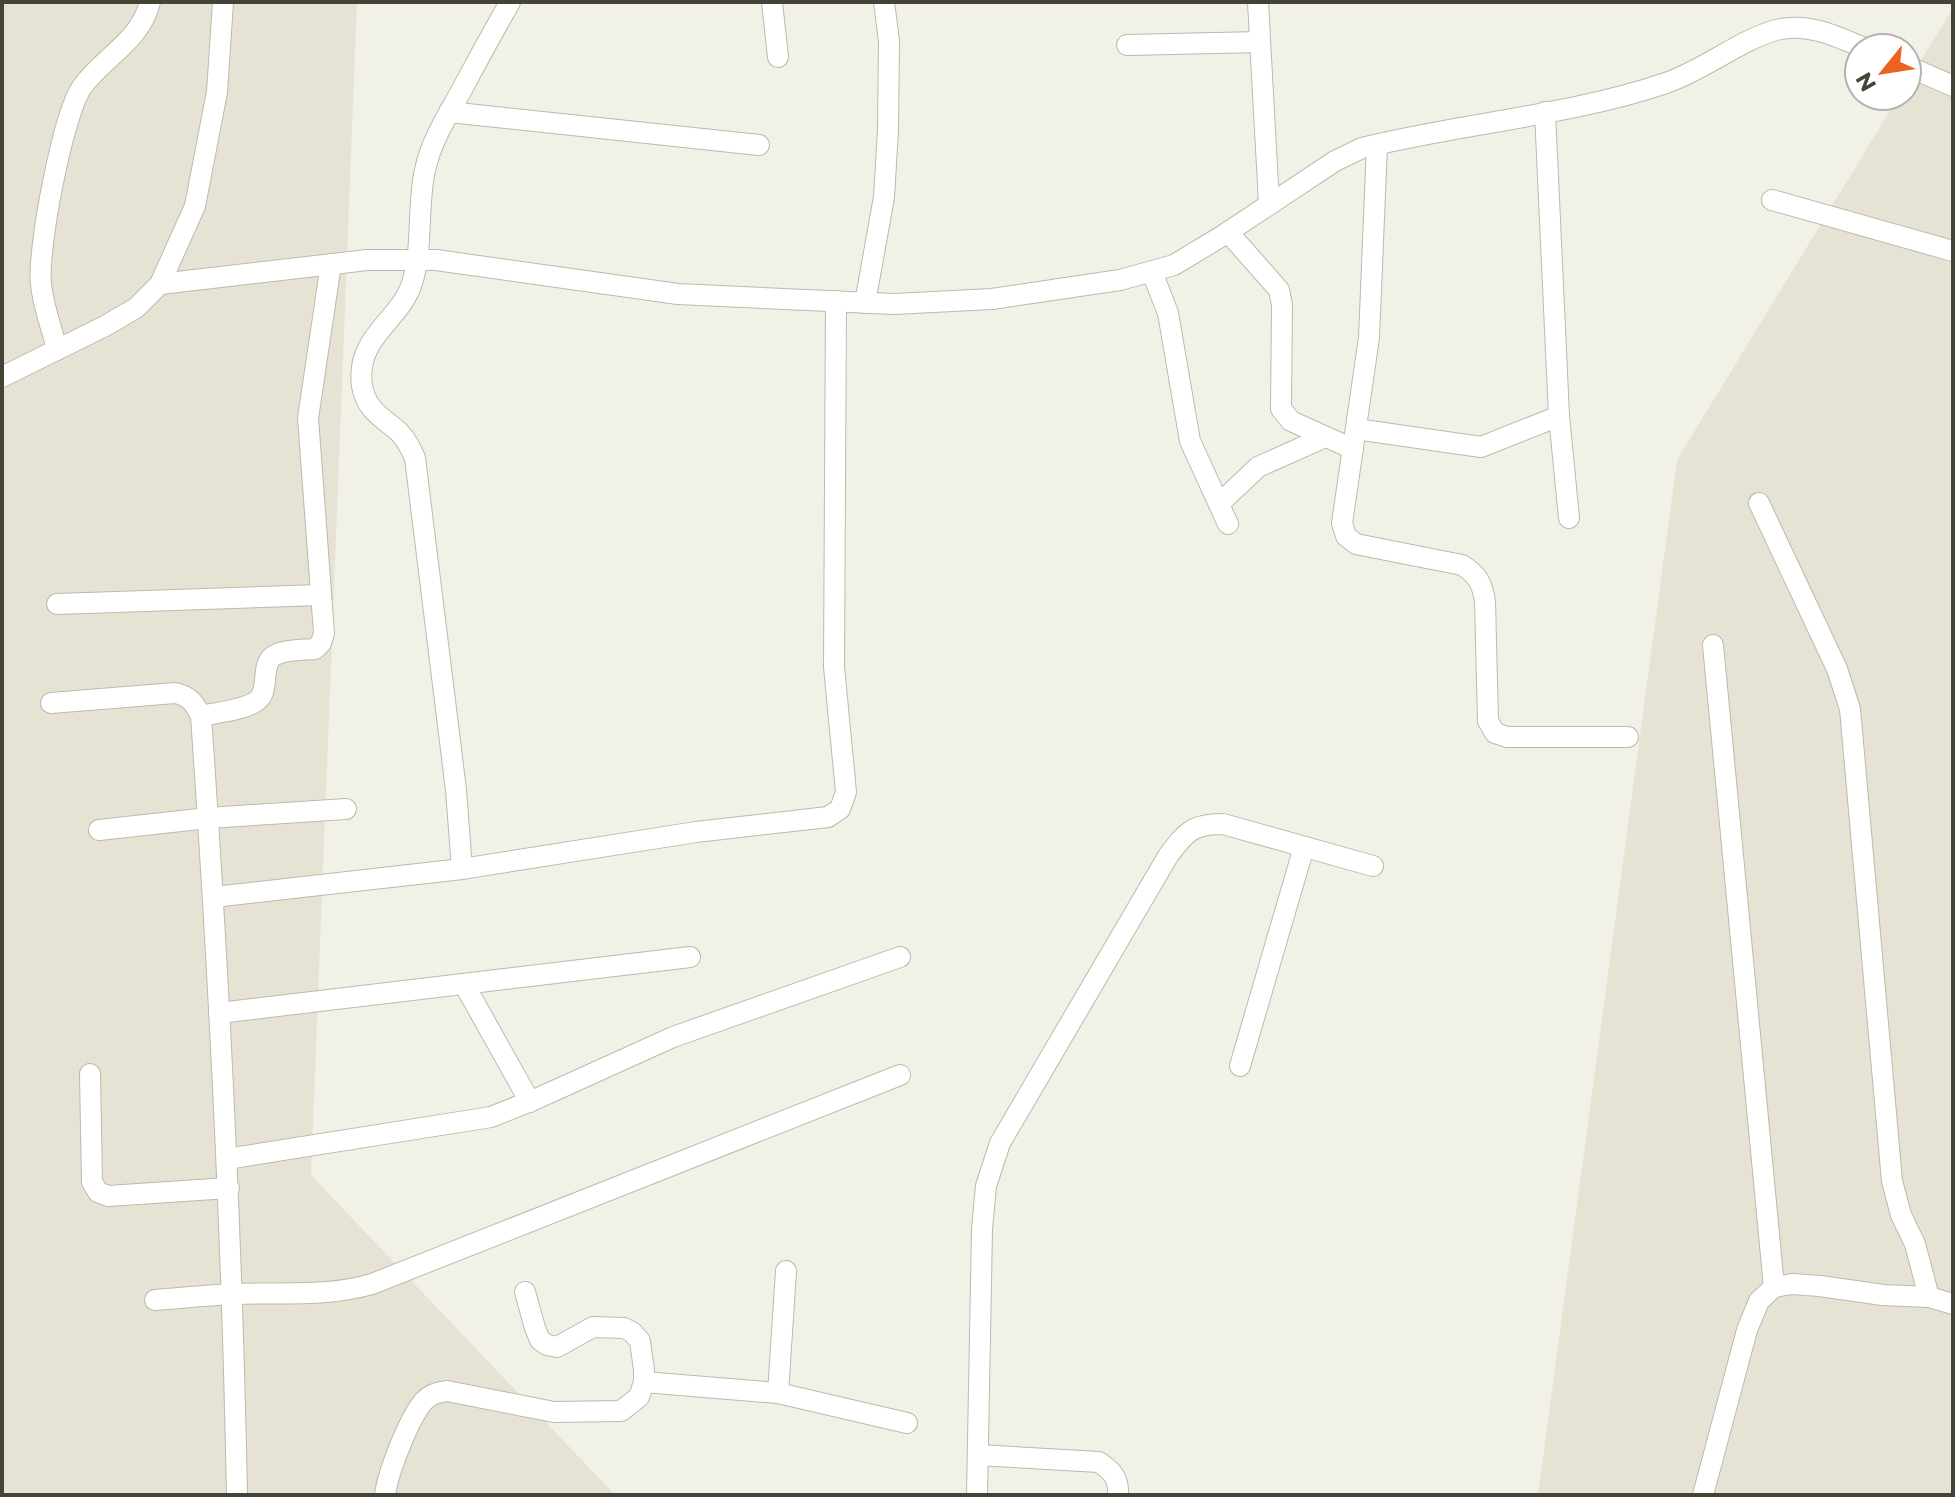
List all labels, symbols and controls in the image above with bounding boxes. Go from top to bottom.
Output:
north arrow [1843,32,1923,112]
text: N [1850,67,1882,96]

